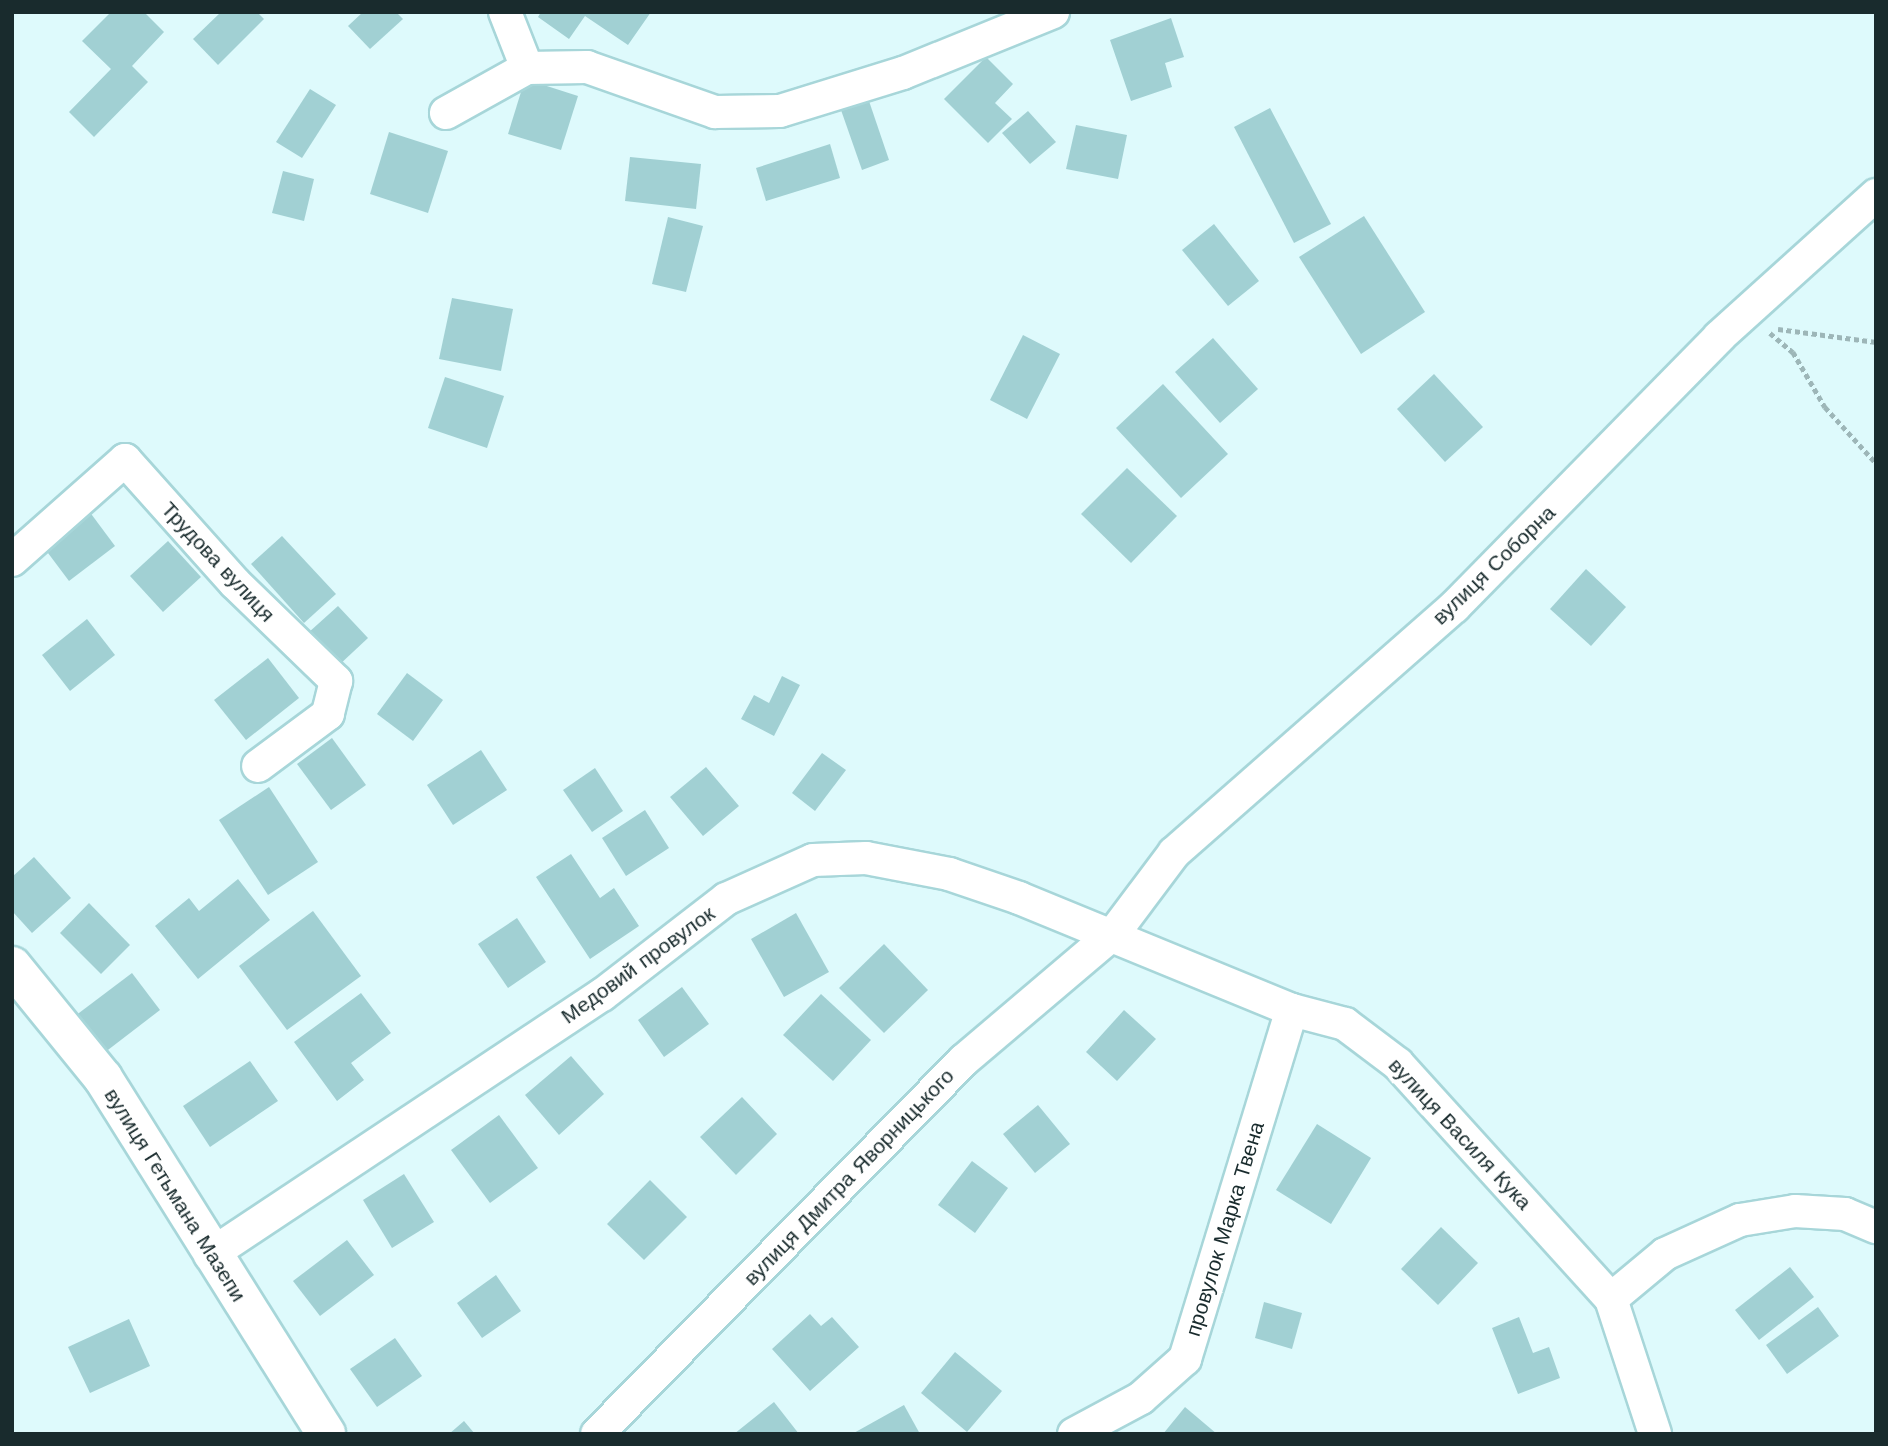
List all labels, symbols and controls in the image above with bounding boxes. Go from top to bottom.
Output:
street label: Трудова вулиця [156,497,280,627]
street label: вулиця Соборна [1427,500,1561,630]
street label: Медовий провулок [556,901,720,1029]
street label: вулиця Василя Кука [1383,1053,1537,1215]
street label: вулиця Дмитра Яворницького [739,1063,959,1291]
street label: вулиця Гетьмана Мазепи [99,1084,251,1306]
street label: провулок Марка Твена [1180,1119,1270,1339]

